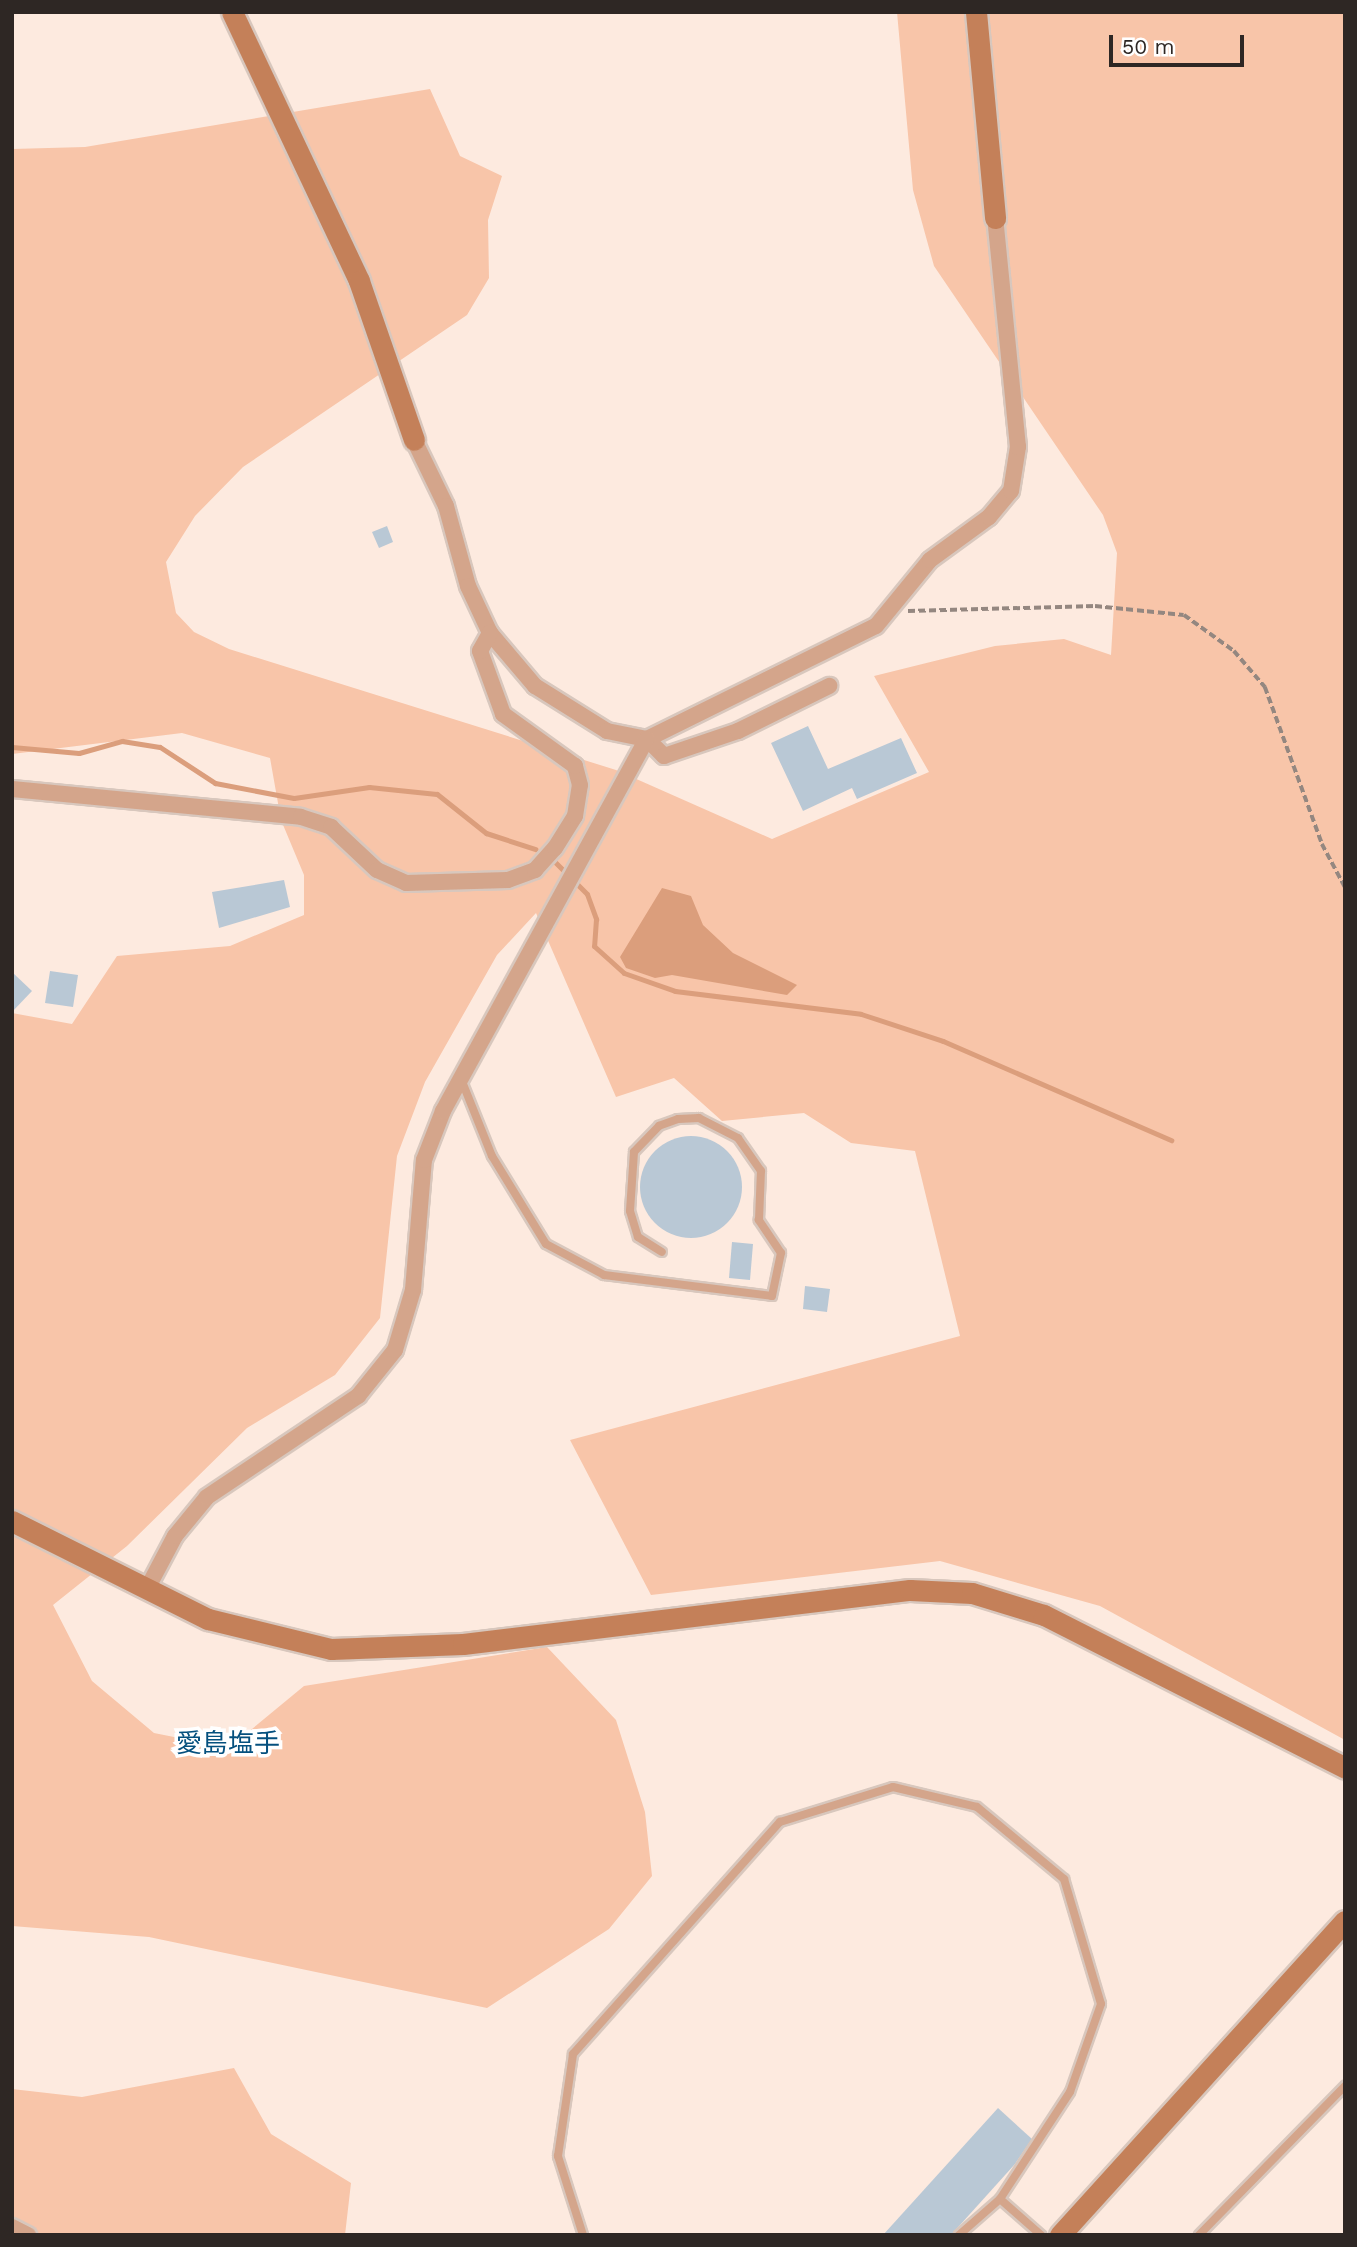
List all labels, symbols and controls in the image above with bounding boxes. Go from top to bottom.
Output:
scale bar [1112,21,1247,65]
text: 50 m [1122,34,1174,59]
district label: 愛島塩手 [176,1728,280,1760]

